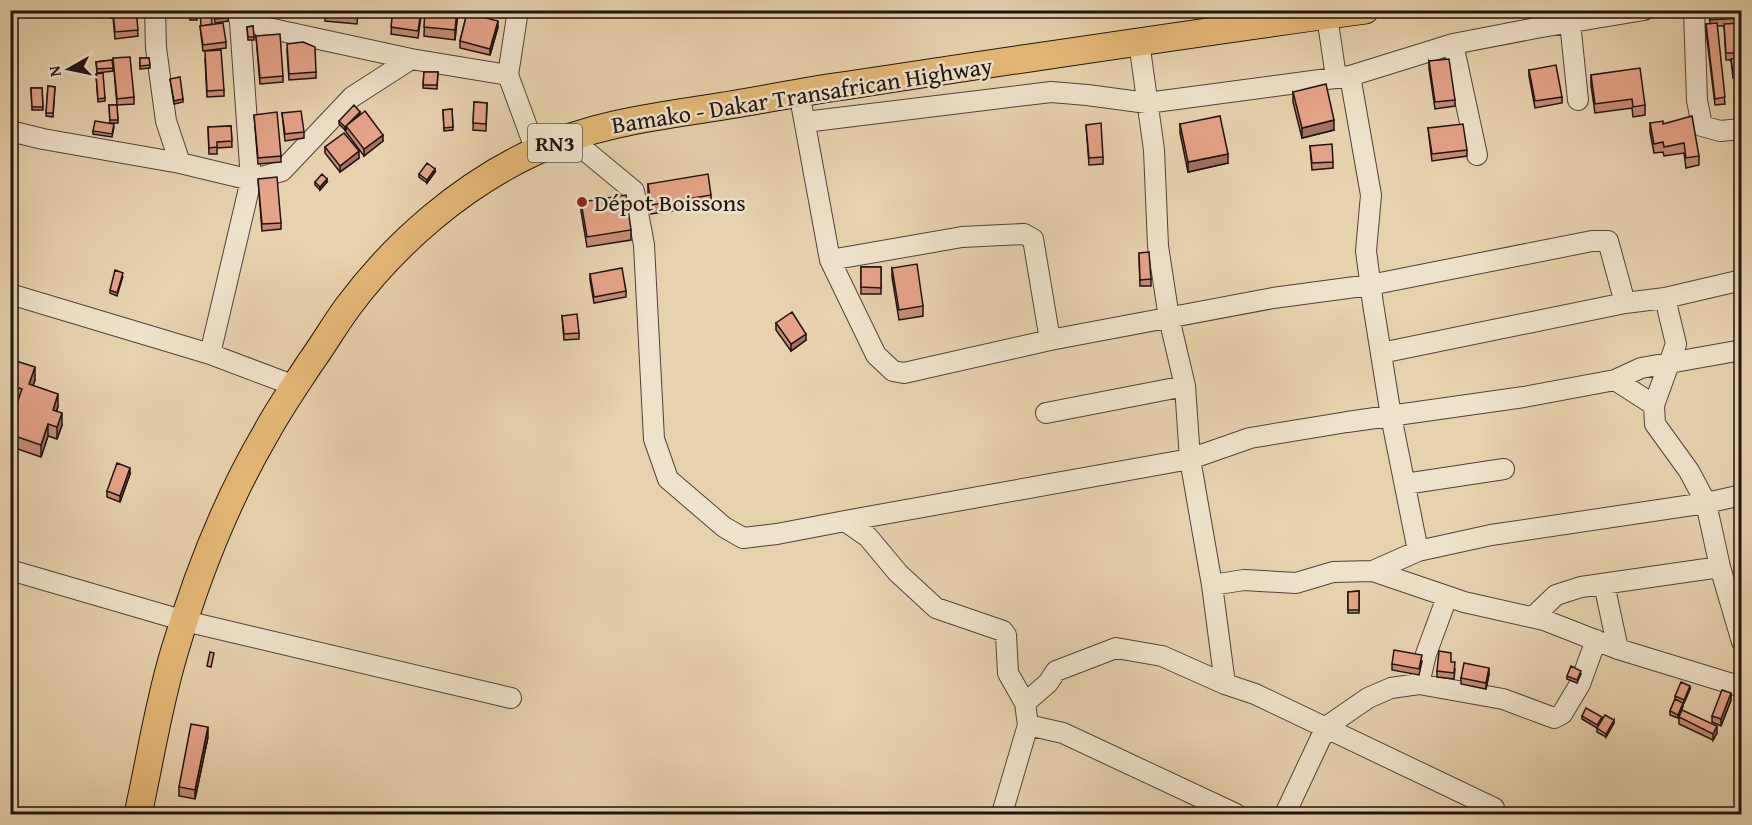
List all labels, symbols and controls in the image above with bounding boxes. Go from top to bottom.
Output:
north arrow [39,39,99,99]
street label: Bamako - Dakar Transafrican Highway [609,48,995,142]
text: N [41,64,67,79]
road number: RN3 [528,124,582,162]
place label: Dépot Boissons [594,185,746,220]
marker: Dépot Boissons [575,195,589,209]

